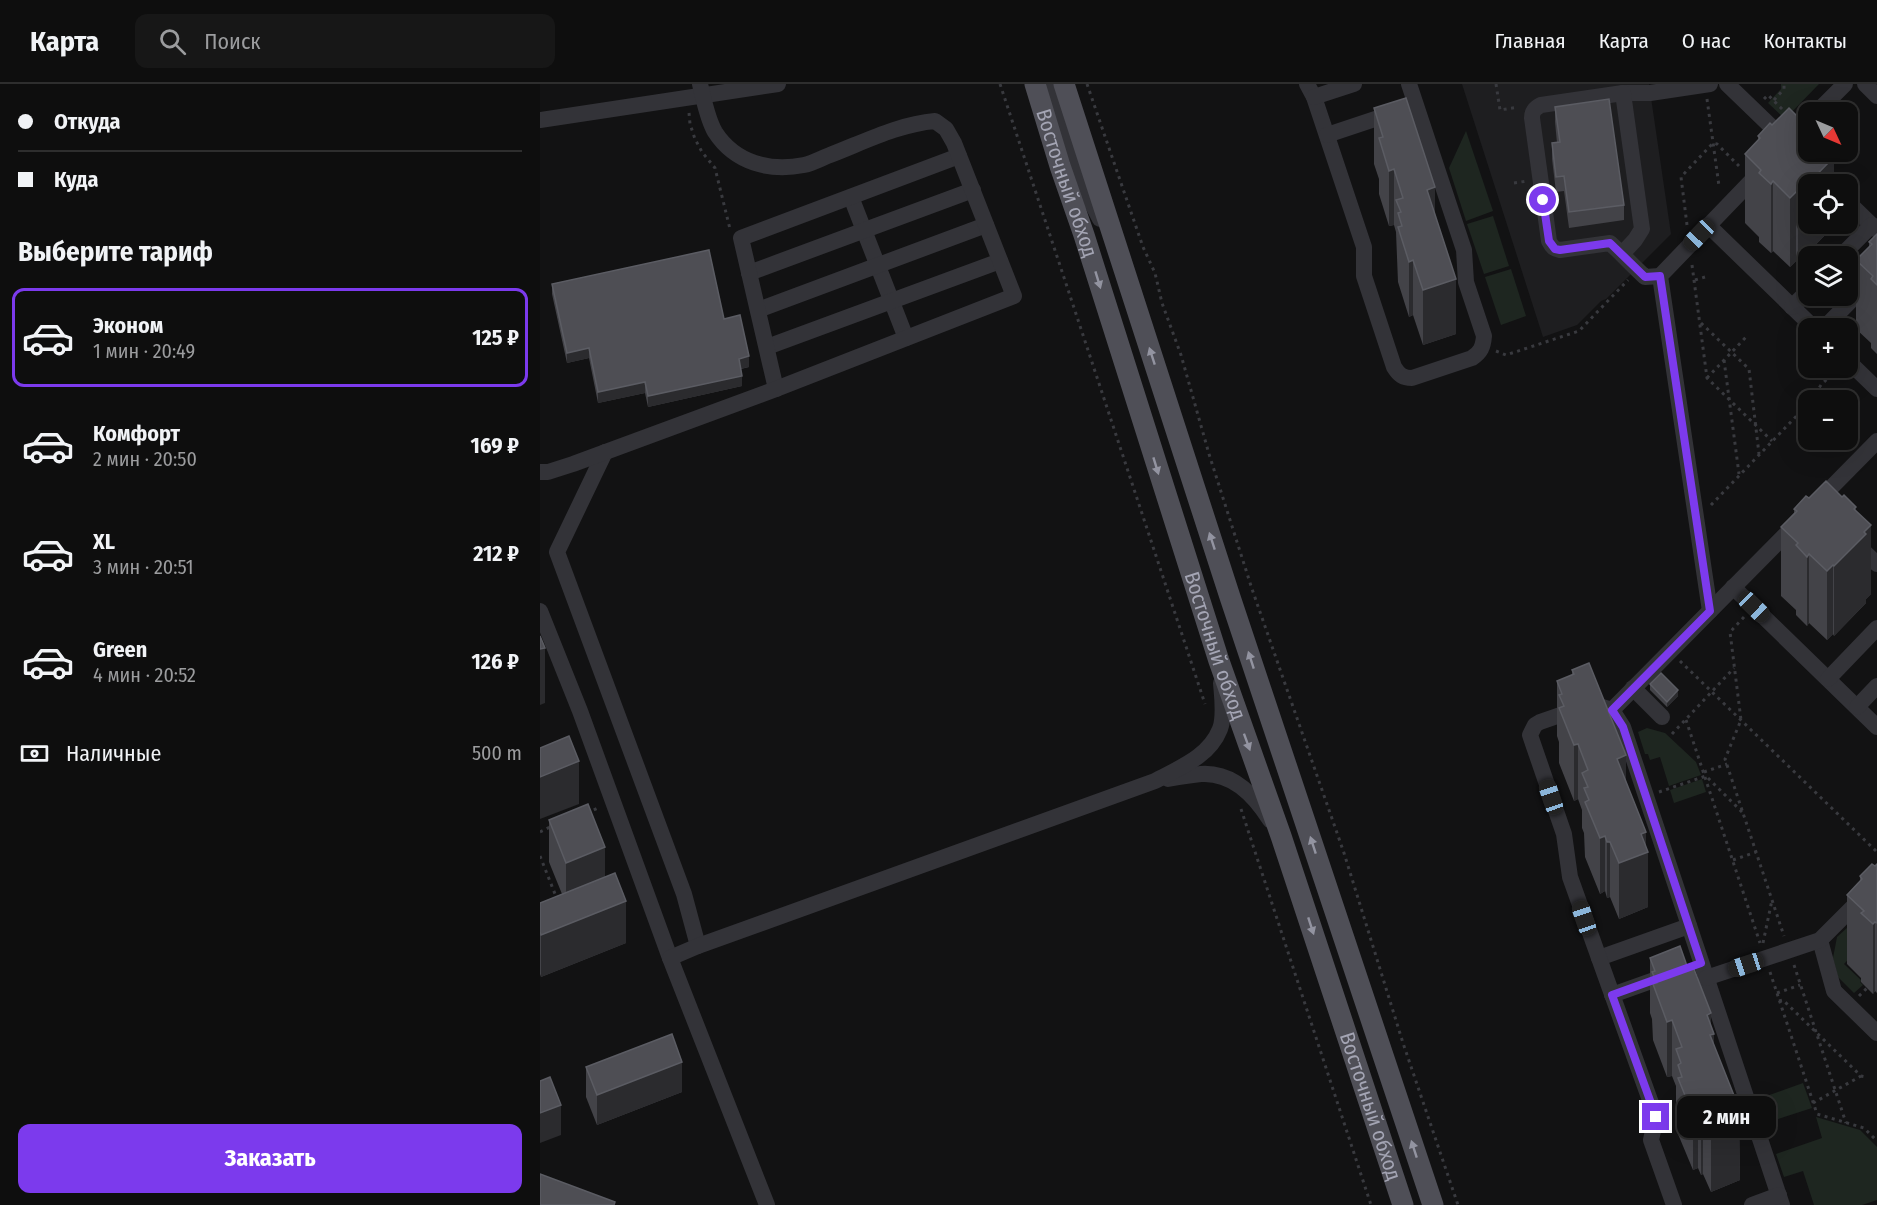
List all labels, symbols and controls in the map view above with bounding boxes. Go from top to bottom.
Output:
search box [135,14,555,68]
text: Карта [30,25,99,58]
icon: search [156,25,189,58]
text: Поиск [204,28,261,55]
text: Главная [1495,28,1566,54]
text: Карта [1599,28,1649,54]
text: О нас [1682,28,1730,54]
text: Контакты [1763,28,1847,54]
north arrow [1798,102,1858,162]
map controls [1798,102,1858,450]
street label: Восточный обход [1030,106,1103,260]
text: Откуда [54,108,121,135]
text: Куда [54,166,98,193]
button: locate [1798,174,1858,234]
route start [1529,186,1556,213]
car [1680,216,1718,254]
text: Выберите тариф [18,236,213,268]
button: layers [1798,246,1858,306]
one-way arrow [1094,271,1103,289]
icon: car [21,311,75,365]
text: Эконом [93,312,163,339]
button: + [1798,318,1858,378]
text: 125 ₽ [472,324,519,351]
text: 1 мин · 20:49 [93,339,195,363]
one-way arrow [1147,347,1156,365]
button: − [1798,390,1858,450]
icon: car [21,419,75,473]
text: Комфорт [93,420,180,447]
text: 169 ₽ [471,432,519,459]
text: 2 мин · 20:50 [93,447,197,471]
one-way arrow [1152,457,1162,475]
icon: car [21,527,75,581]
text: XL [93,528,115,555]
one-way arrow [1207,532,1216,550]
text: 212 ₽ [473,540,519,567]
text: 3 мин · 20:51 [93,555,193,579]
street label: Восточный обход [1179,568,1252,723]
car [1735,588,1773,626]
icon: car [21,635,75,689]
text: Green [93,636,147,663]
text: 126 ₽ [472,648,519,675]
one-way arrow [1246,651,1256,669]
text: 4 мин · 20:52 [93,663,196,687]
one-way arrow [1243,733,1253,751]
icon: cash [18,737,51,770]
text: Наличные [66,740,161,767]
text: 500 m [472,741,522,765]
car [1537,777,1565,817]
one-way arrow [1307,836,1317,854]
car [1570,898,1598,938]
one-way arrow [1306,917,1316,935]
car [1726,951,1766,979]
street label: Восточный обход [1334,1029,1407,1184]
callout: 2 мин [1677,1096,1776,1138]
route end [1642,1103,1669,1130]
text: 2 мин [1703,1105,1750,1129]
button: Заказать [18,1124,522,1193]
one-way arrow [1409,1140,1419,1158]

